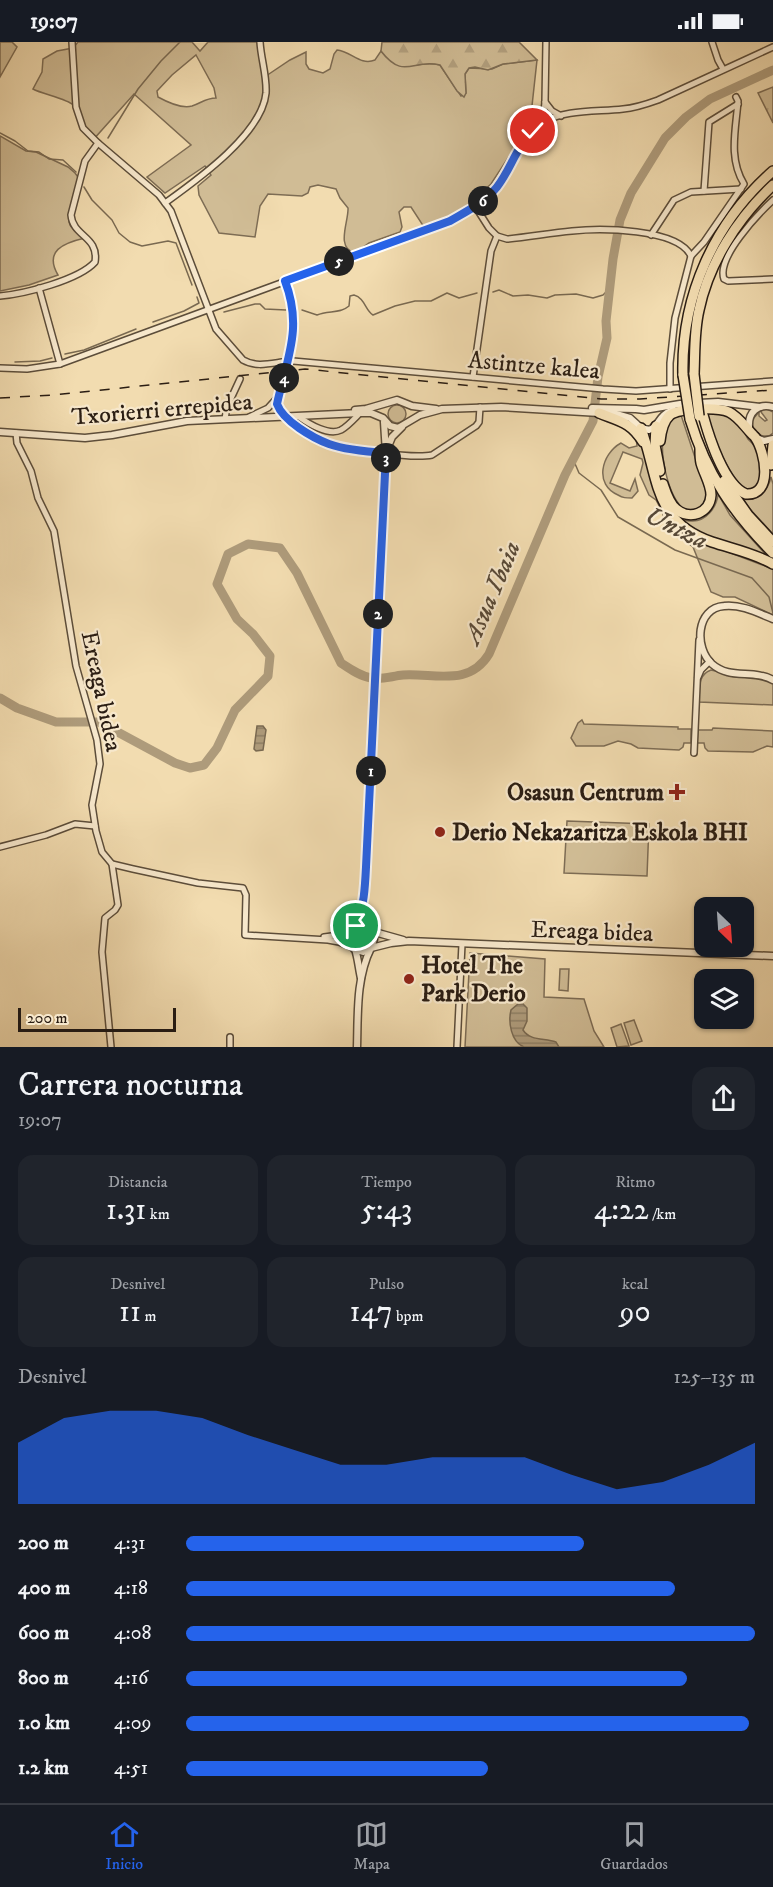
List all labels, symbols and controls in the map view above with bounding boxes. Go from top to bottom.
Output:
text: 19:07 [30,8,78,35]
pin [507,105,558,156]
icon: check [516,114,549,147]
pin: 6 [468,186,498,216]
text: 6 [479,191,487,211]
pin: 5 [324,246,354,276]
text: 5 [335,251,343,271]
street label: Astintze kalea [467,345,602,387]
pin: 4 [269,363,299,393]
text: 4 [279,368,289,388]
street label: Txorierri errepidea [70,387,255,433]
pin: 3 [371,443,401,473]
text: 3 [383,448,389,468]
water label: Untza [640,499,713,558]
water label: Asua Ibaia [455,536,529,652]
pin: 2 [363,599,393,629]
text: 2 [374,604,382,624]
street label: Ereaga bidea [74,628,129,755]
pin: 1 [356,756,386,786]
text: 1 [368,761,374,781]
place label: Osasun Centrum [507,778,664,808]
marker: Osasun Centrum [668,783,686,801]
place label: Derio Nekazaritza Eskola BHI [452,818,748,848]
marker: Derio Nekazaritza Eskola BHI [433,825,447,839]
north arrow [694,897,754,957]
map controls [694,897,754,1029]
pin [330,900,381,951]
icon: arrive [339,909,372,942]
street label: Ereaga bidea [530,915,655,949]
place label: Hotel The Park Derio [421,951,526,1009]
button: layers [694,969,754,1029]
marker: Hotel The Park Derio [402,972,416,986]
scale bar [18,1005,176,1032]
text: 200 m [27,1008,68,1028]
text: Carrera nocturna [18,1065,243,1106]
button: share [692,1067,755,1130]
text: 19:07 [18,1108,62,1133]
text: Distancia [108,1172,168,1192]
text: Tiempo [361,1172,412,1192]
text: Ritmo [615,1172,655,1192]
text: 1.31 [106,1192,146,1229]
text: 5:43 [361,1192,412,1229]
text: 4:22 [594,1192,649,1229]
text: km [146,1204,170,1224]
text: /km [649,1204,676,1224]
text: Desnivel [110,1274,165,1294]
text: Pulso [369,1274,404,1294]
text: kcal [622,1274,648,1294]
text: 11 [119,1294,141,1331]
text: 147 [349,1294,393,1331]
text: 90 [620,1294,651,1331]
text: m [141,1306,157,1326]
text: bpm [393,1306,424,1326]
text: Desnivel [18,1365,87,1390]
text: 125–135 m [673,1365,755,1390]
text: 200 m [18,1531,69,1556]
text: 4:31 [114,1531,146,1556]
text: 400 m [18,1576,70,1601]
text: 4:18 [114,1576,148,1601]
text: 600 m [18,1621,69,1646]
text: 4:08 [114,1621,152,1646]
text: 800 m [18,1666,69,1691]
text: 4:16 [114,1666,148,1691]
text: 1.0 km [18,1711,70,1736]
text: 4:09 [114,1711,151,1736]
text: 1.2 km [18,1756,69,1781]
text: 4:51 [114,1756,148,1781]
tab: Inicio [105,1818,143,1874]
tab: Mapa [354,1818,390,1874]
tab: Guardados [600,1818,668,1874]

